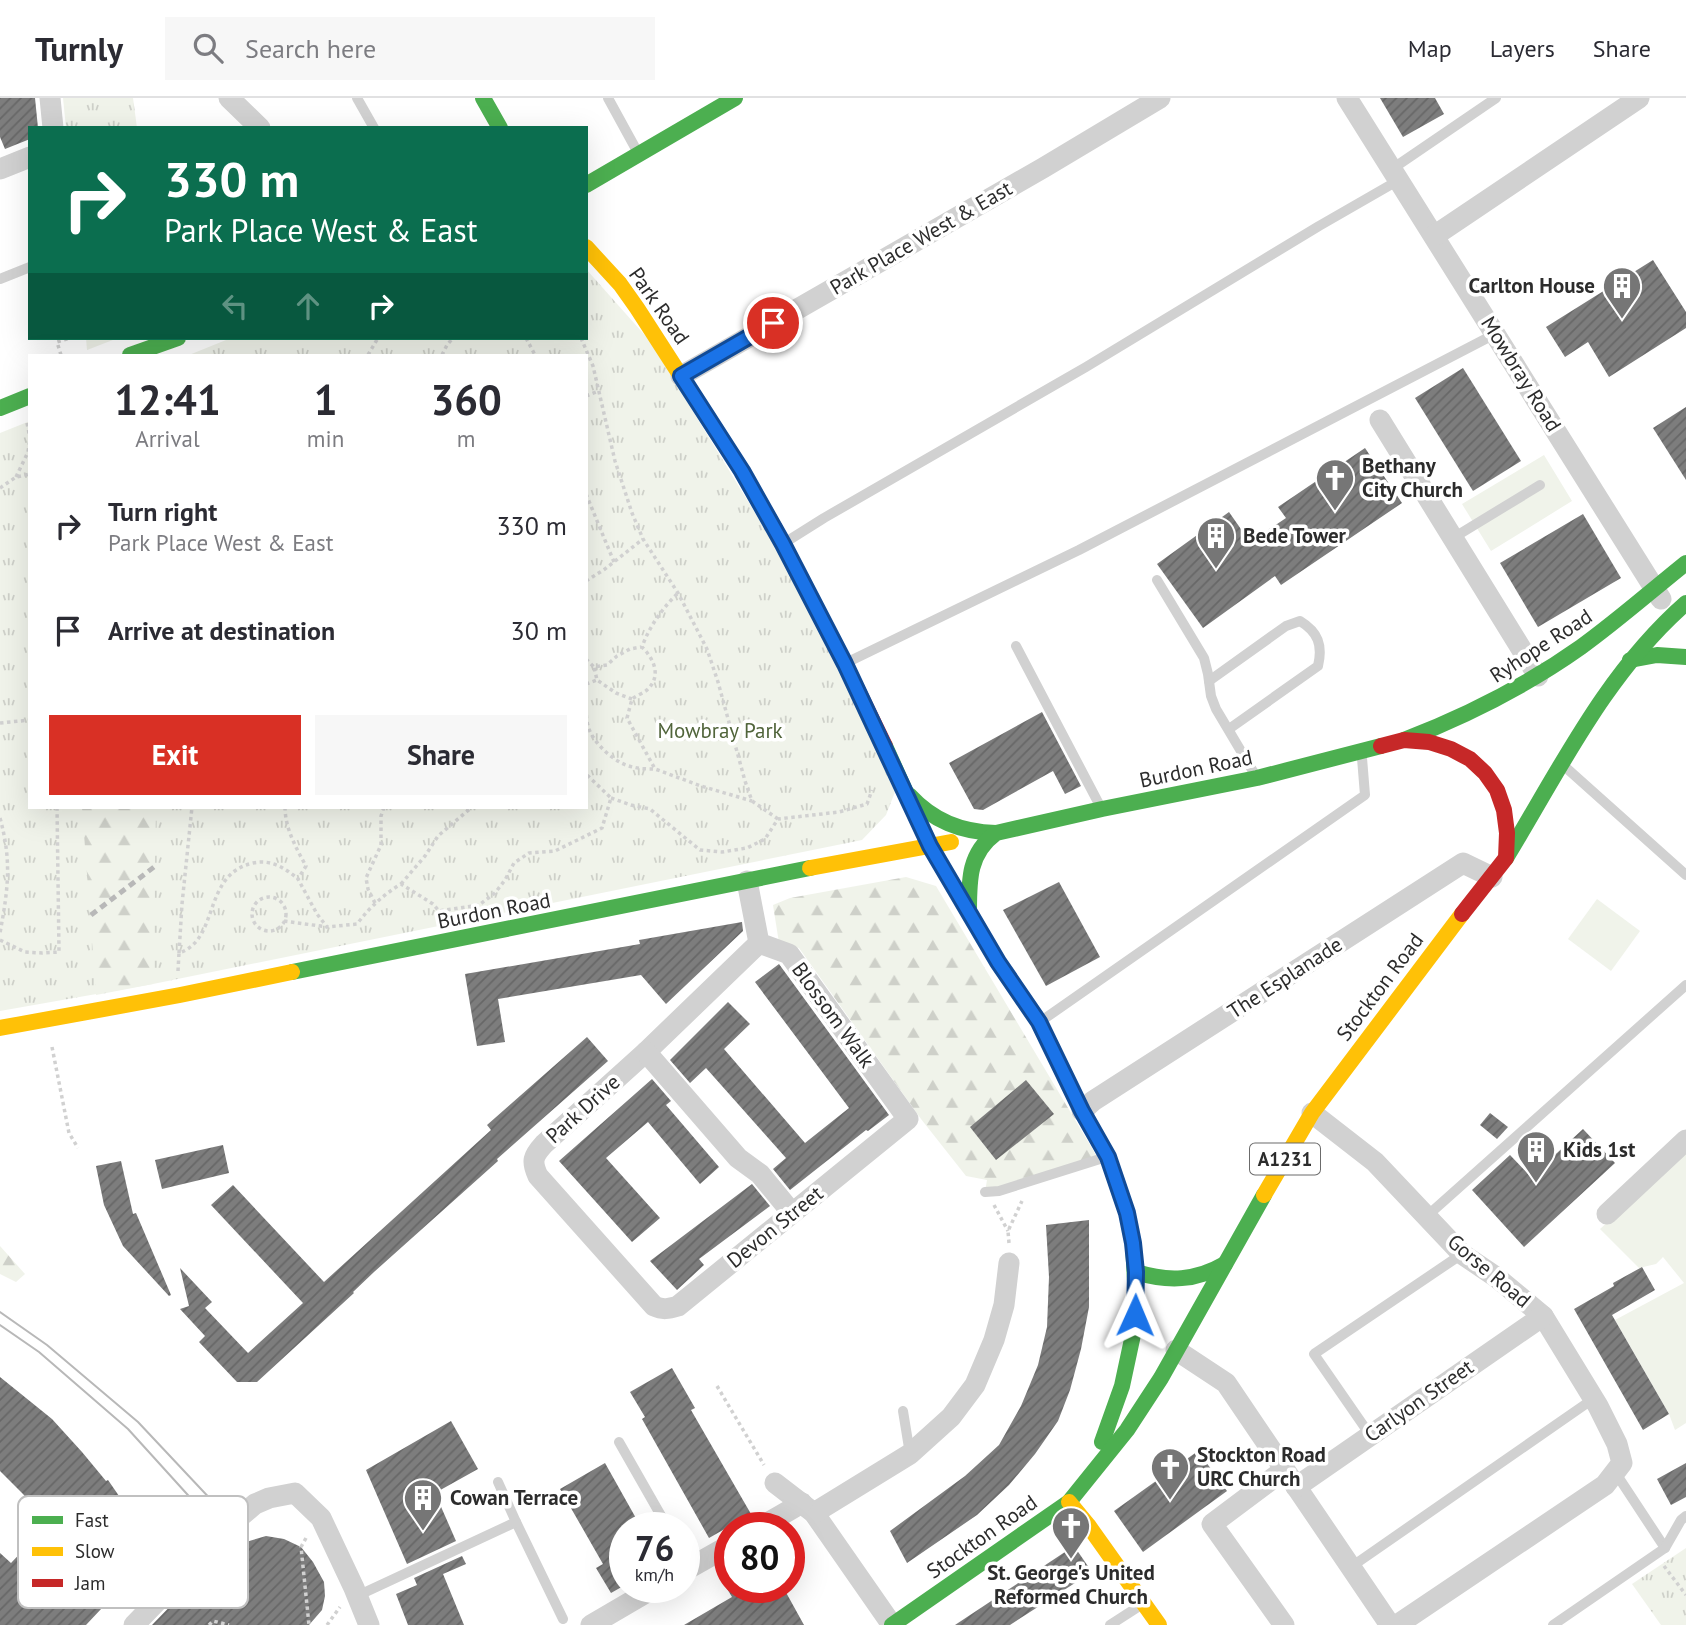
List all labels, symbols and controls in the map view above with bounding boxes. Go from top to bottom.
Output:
search box [165,17,655,80]
text: Turnly [35,27,123,70]
icon: search [189,29,227,67]
text: Search here [245,32,376,65]
text: Map [1408,33,1452,64]
text: Layers [1490,33,1555,64]
text: Share [1593,33,1651,64]
text: 330 m [164,147,299,211]
icon: right [49,154,140,245]
street label: Park Place West & East [825,174,1017,301]
text: Park Place West & East [164,209,478,251]
street label: Park Road [623,262,696,350]
building icon: Carlton House [1601,265,1643,320]
place label: Carlton House [1468,272,1595,299]
icon: left [216,287,254,325]
icon: ahead [289,287,327,325]
icon: right [362,287,400,325]
pin [743,293,803,353]
icon: arrive [754,304,792,342]
street label: Mowbray Road [1475,311,1568,436]
text: 12:41 [114,372,221,427]
text: 1 [314,372,337,427]
text: 360 [430,372,502,427]
text: Arrival [135,424,200,453]
text: min [307,424,344,453]
text: m [457,424,475,453]
place label: Bethany City Church [1362,452,1463,503]
church icon: Bethany City Church [1314,457,1356,512]
text: Turn right [108,495,217,528]
icon: right [49,507,87,545]
text: 330 m [496,509,567,542]
building icon: Bede Tower [1195,515,1237,570]
place label: Bede Tower [1243,522,1347,549]
text: Park Place West & East [108,528,333,557]
street label: Ryhope Road [1485,603,1597,689]
icon: arrive [49,612,87,650]
text: Arrive at destination [108,614,335,647]
text: 30 m [511,614,567,647]
button: Exit [49,715,301,795]
button: Share [315,715,567,795]
park label: Mowbray Park [657,717,783,744]
street label: Burdon Road [1137,743,1255,794]
street label: Burdon Road [435,886,553,935]
street label: Stockton Road [1330,927,1429,1046]
street label: The Esplanade [1222,931,1347,1025]
street label: Blossom Walk [786,957,881,1073]
street label: Park Drive [540,1068,625,1149]
building icon: Kids 1st [1515,1129,1557,1184]
place label: Kids 1st [1563,1136,1636,1163]
road number: A1231 [1250,1144,1320,1175]
street label: Devon Street [721,1180,828,1274]
street label: Gorse Road [1442,1228,1537,1313]
position arrow [1098,1278,1172,1352]
street label: Carlyon Street [1359,1353,1478,1448]
place label: Stockton Road URC Church [1197,1441,1326,1492]
church icon: Stockton Road URC Church [1149,1446,1191,1501]
building icon: Cowan Terrace [402,1477,444,1532]
place label: Cowan Terrace [450,1484,578,1511]
street label: Stockton Road [921,1489,1042,1585]
legend [18,1496,248,1608]
church icon: St. George's United Reformed Church [1050,1505,1092,1560]
text: Fast [75,1508,109,1532]
speed limit sign: 80 [714,1512,805,1603]
text: 76 [635,1525,674,1571]
text: Slow [75,1539,115,1563]
place label: St. George's United Reformed Church [987,1559,1155,1610]
text: km/h [635,1563,674,1586]
text: Jam [74,1571,105,1595]

